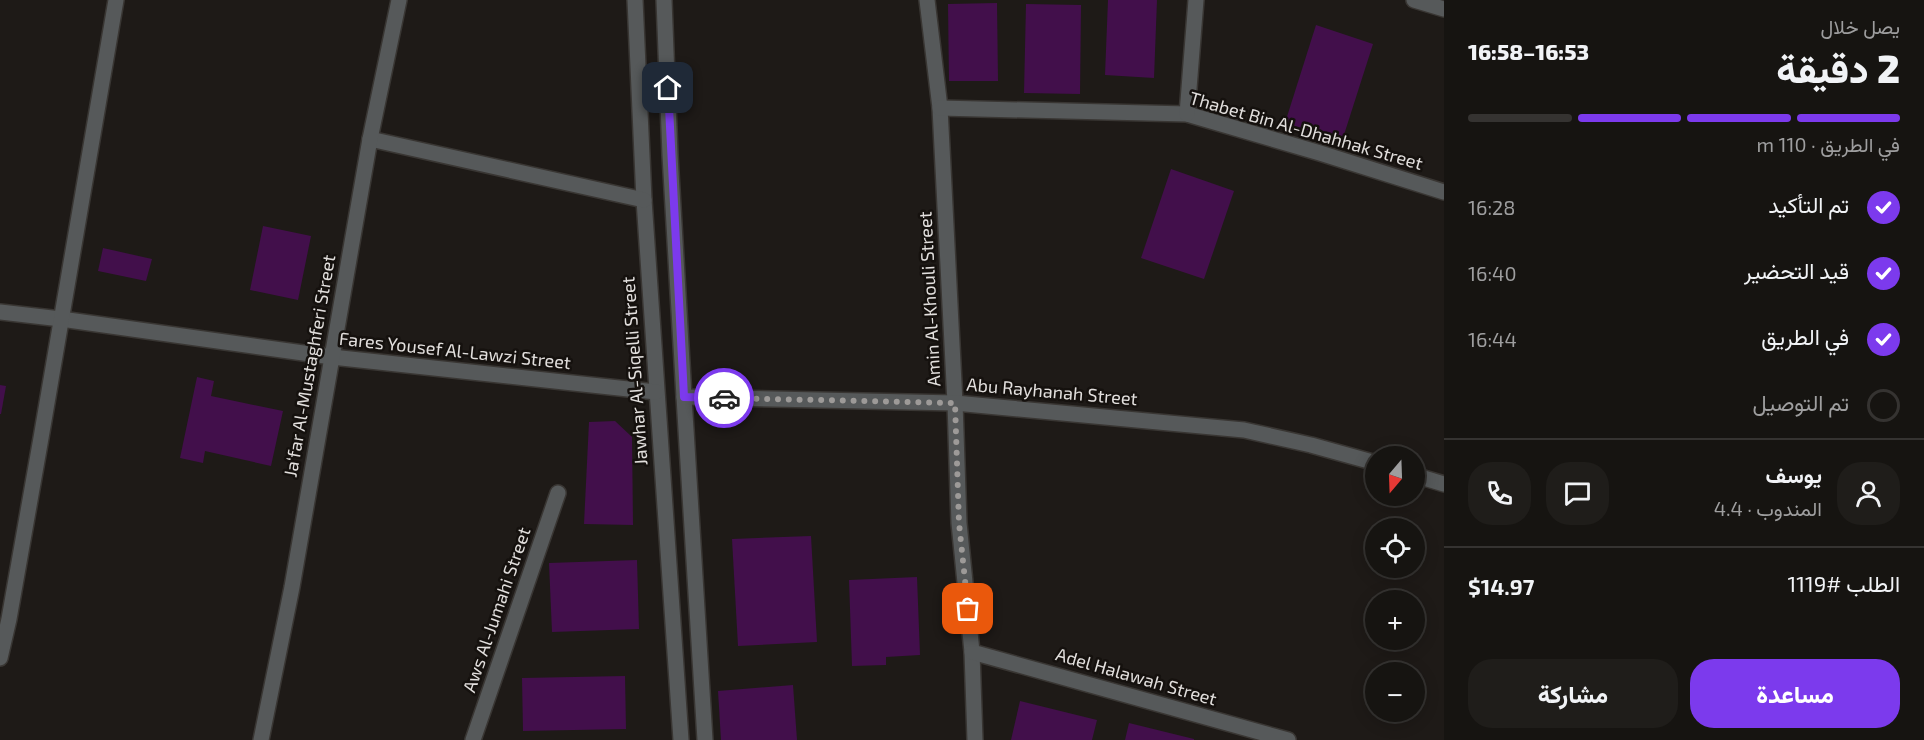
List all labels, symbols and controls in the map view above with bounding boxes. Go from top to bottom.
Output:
text: يصل خلال [1820,14,1900,38]
text: 16:53–16:58 [1468,38,1589,64]
text: 2 دقيقة [1776,44,1900,91]
pin [642,62,693,113]
icon: home [651,71,684,104]
street label: Thabet Bin Al-Dhahhak Street [1187,86,1426,174]
text: في الطريق · 110 m [1757,132,1900,156]
text: تم التأكيد [1768,191,1849,217]
icon: check [1867,191,1900,224]
text: 16:28 [1468,195,1516,219]
street label: Amin Al-Khouli Street [913,211,945,387]
street label: Ja‘far Al-Mustaghferi Street [279,253,339,479]
text: قيد التحضير [1744,257,1849,283]
icon: check [1867,257,1900,290]
text: 16:40 [1468,261,1516,285]
street label: Jawhar Al-Siqelli Street [616,276,652,466]
text: في الطريق [1761,323,1849,349]
icon: check [1867,323,1900,356]
street label: Fares Yousef Al-Lawzi Street [338,327,572,373]
text: 16:44 [1468,327,1517,351]
courier [694,368,754,428]
street label: Abu Rayhanah Street [966,373,1139,409]
icon: car [708,382,741,415]
text: تم التوصيل [1752,389,1849,415]
north arrow [1365,446,1425,506]
map controls [1365,446,1425,722]
text: يوسف [1766,461,1822,487]
button: phone [1468,462,1531,525]
button: chat [1546,462,1609,525]
button: person [1837,462,1900,525]
text: المندوب · 4.4 [1714,496,1822,520]
button: locate [1365,518,1425,578]
street label: Aws Al-Jumahi Street [457,524,535,695]
text: الطلب #1119 [1787,570,1900,596]
text: $14.97 [1468,573,1534,599]
pin [942,583,993,634]
button: + [1365,590,1425,650]
icon: bag [951,592,984,625]
street label: Adel Halawah Street [1053,643,1219,710]
button: مشاركة [1468,659,1678,728]
button: مساعدة [1690,659,1900,728]
button: − [1365,662,1425,722]

